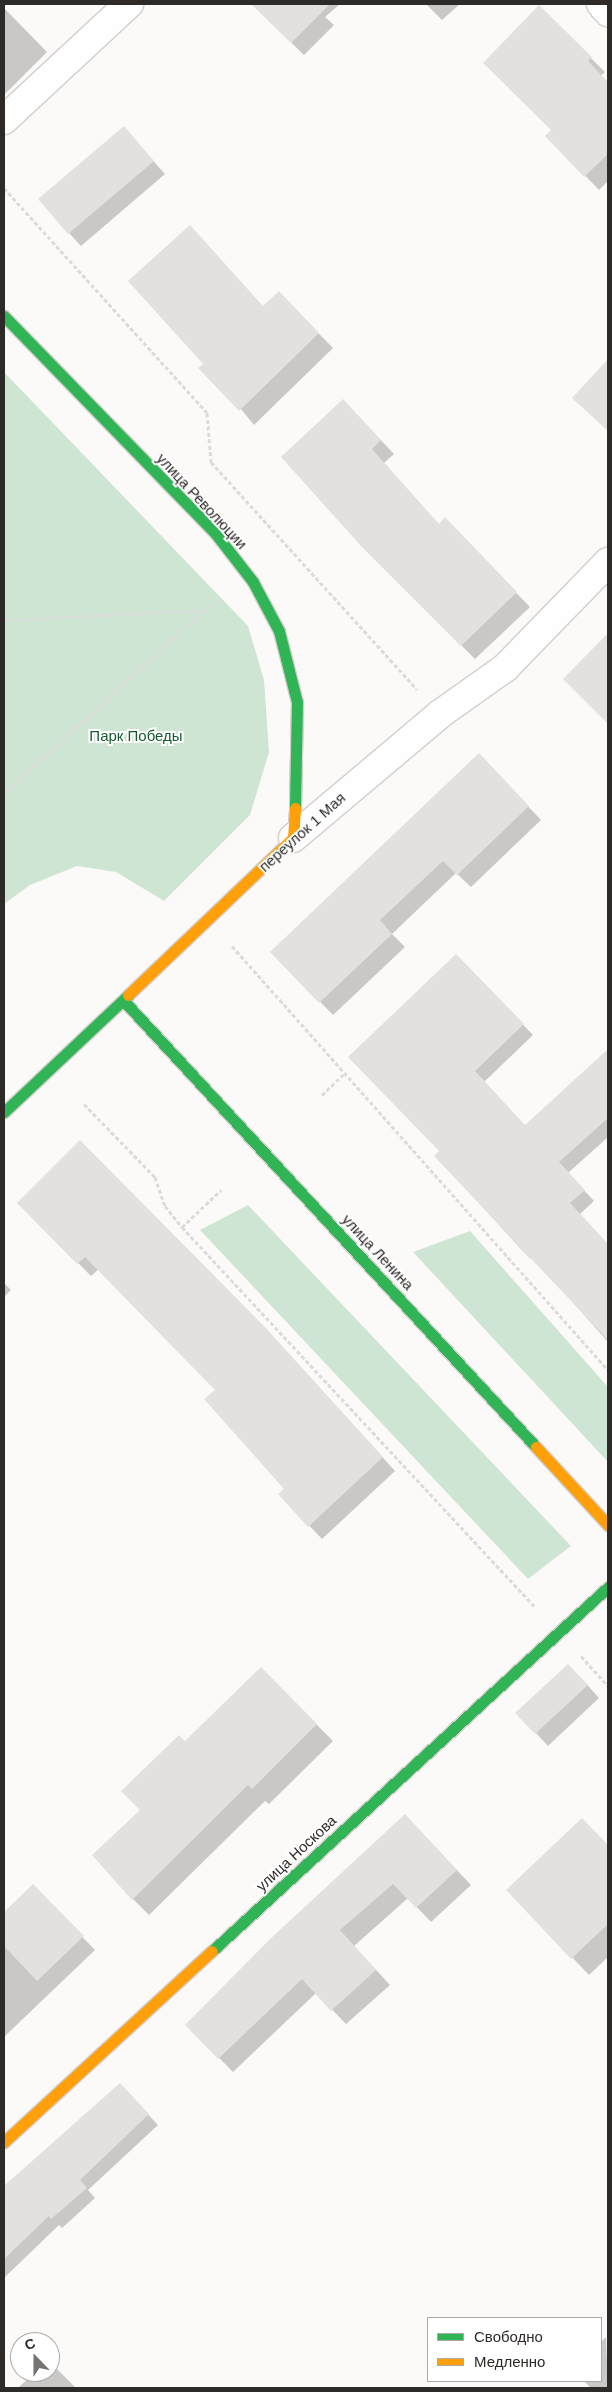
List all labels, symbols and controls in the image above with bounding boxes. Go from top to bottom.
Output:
street label: улица Революции [153,449,251,553]
park label: Парк Победы [89,727,183,745]
street label: переулок 1 Мая [255,789,349,875]
street label: улица Ленина [338,1210,418,1294]
street label: улица Носкова [252,1811,340,1895]
legend [427,2317,602,2382]
text: Свободно [474,2328,543,2345]
north arrow [10,2332,60,2382]
text: С [22,2335,37,2353]
text: Медленно [474,2353,545,2370]

